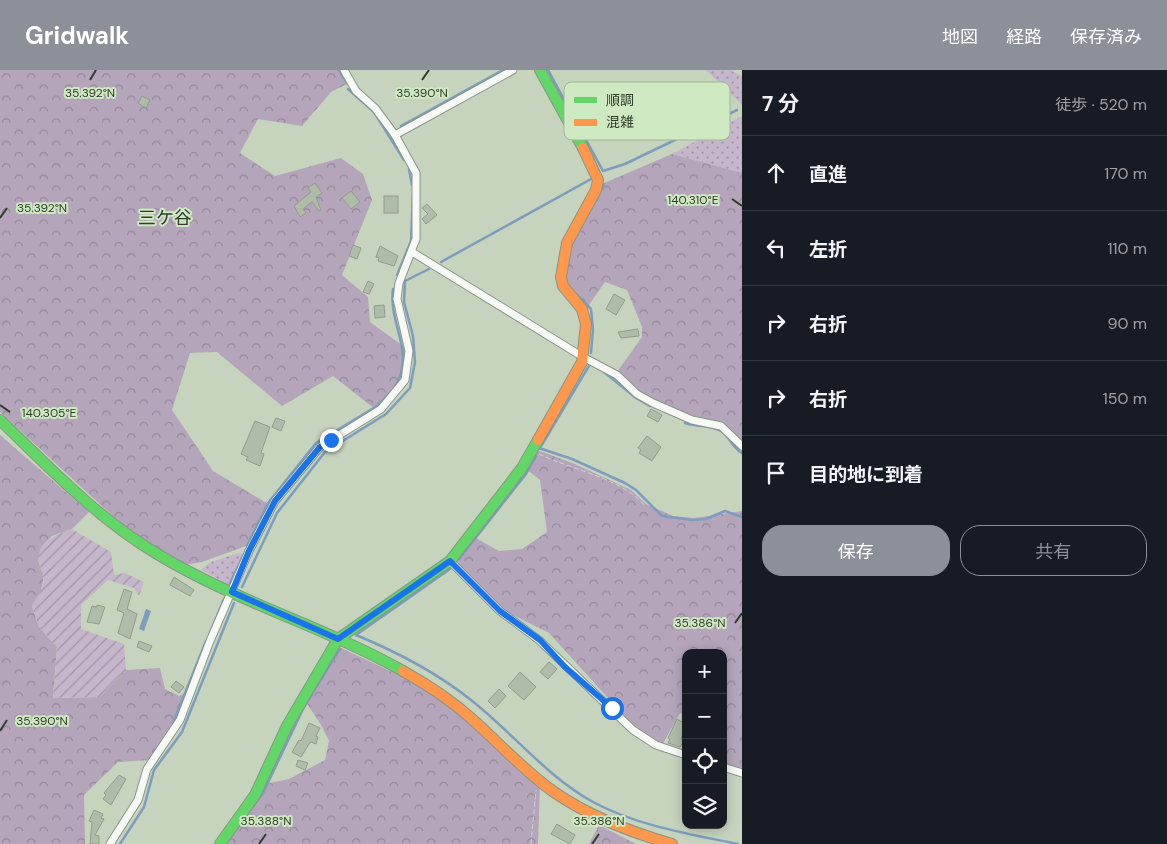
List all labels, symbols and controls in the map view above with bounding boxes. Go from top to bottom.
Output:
text: Gridwalk [25,20,129,51]
text: 地図 [942,25,978,49]
text: 経路 [1006,25,1042,49]
text: 保存済み [1070,25,1142,49]
legend [564,82,730,140]
text: 35.392°N [65,85,115,101]
text: 35.390°N [396,85,448,101]
text: 7 分 [762,90,799,118]
text: 順調 [606,91,634,109]
text: 徒歩 · 520 m [1055,94,1147,115]
text: 混雑 [606,113,634,131]
icon: ahead [762,159,790,187]
text: 直進 [809,162,847,187]
text: 170 m [1104,163,1147,184]
text: 140.310°E [668,192,719,208]
text: 35.392°N [17,200,67,216]
district label: 三ケ谷 [138,206,192,230]
icon: left [762,234,790,262]
text: 左折 [809,237,847,262]
text: 110 m [1108,238,1147,259]
icon: right [762,309,790,337]
text: 右折 [809,312,847,337]
text: 90 m [1107,313,1147,334]
icon: right [762,384,790,412]
text: 右折 [809,387,847,412]
text: 150 m [1103,388,1147,409]
text: 140.305°E [22,405,77,421]
route end [320,429,343,452]
icon: arrive [762,459,790,487]
text: 目的地に到着 [809,462,923,487]
button: 保存 [762,525,950,576]
button: 共有 [960,525,1147,576]
text: 35.386°N [674,615,726,631]
map controls [682,649,727,829]
button: + [682,649,727,694]
button: − [682,694,727,739]
route start [601,697,624,720]
text: 35.390°N [16,713,68,729]
button: locate [682,739,727,784]
button: layers [682,784,727,829]
text: 35.388°N [241,813,291,829]
text: 35.386°N [573,813,625,829]

